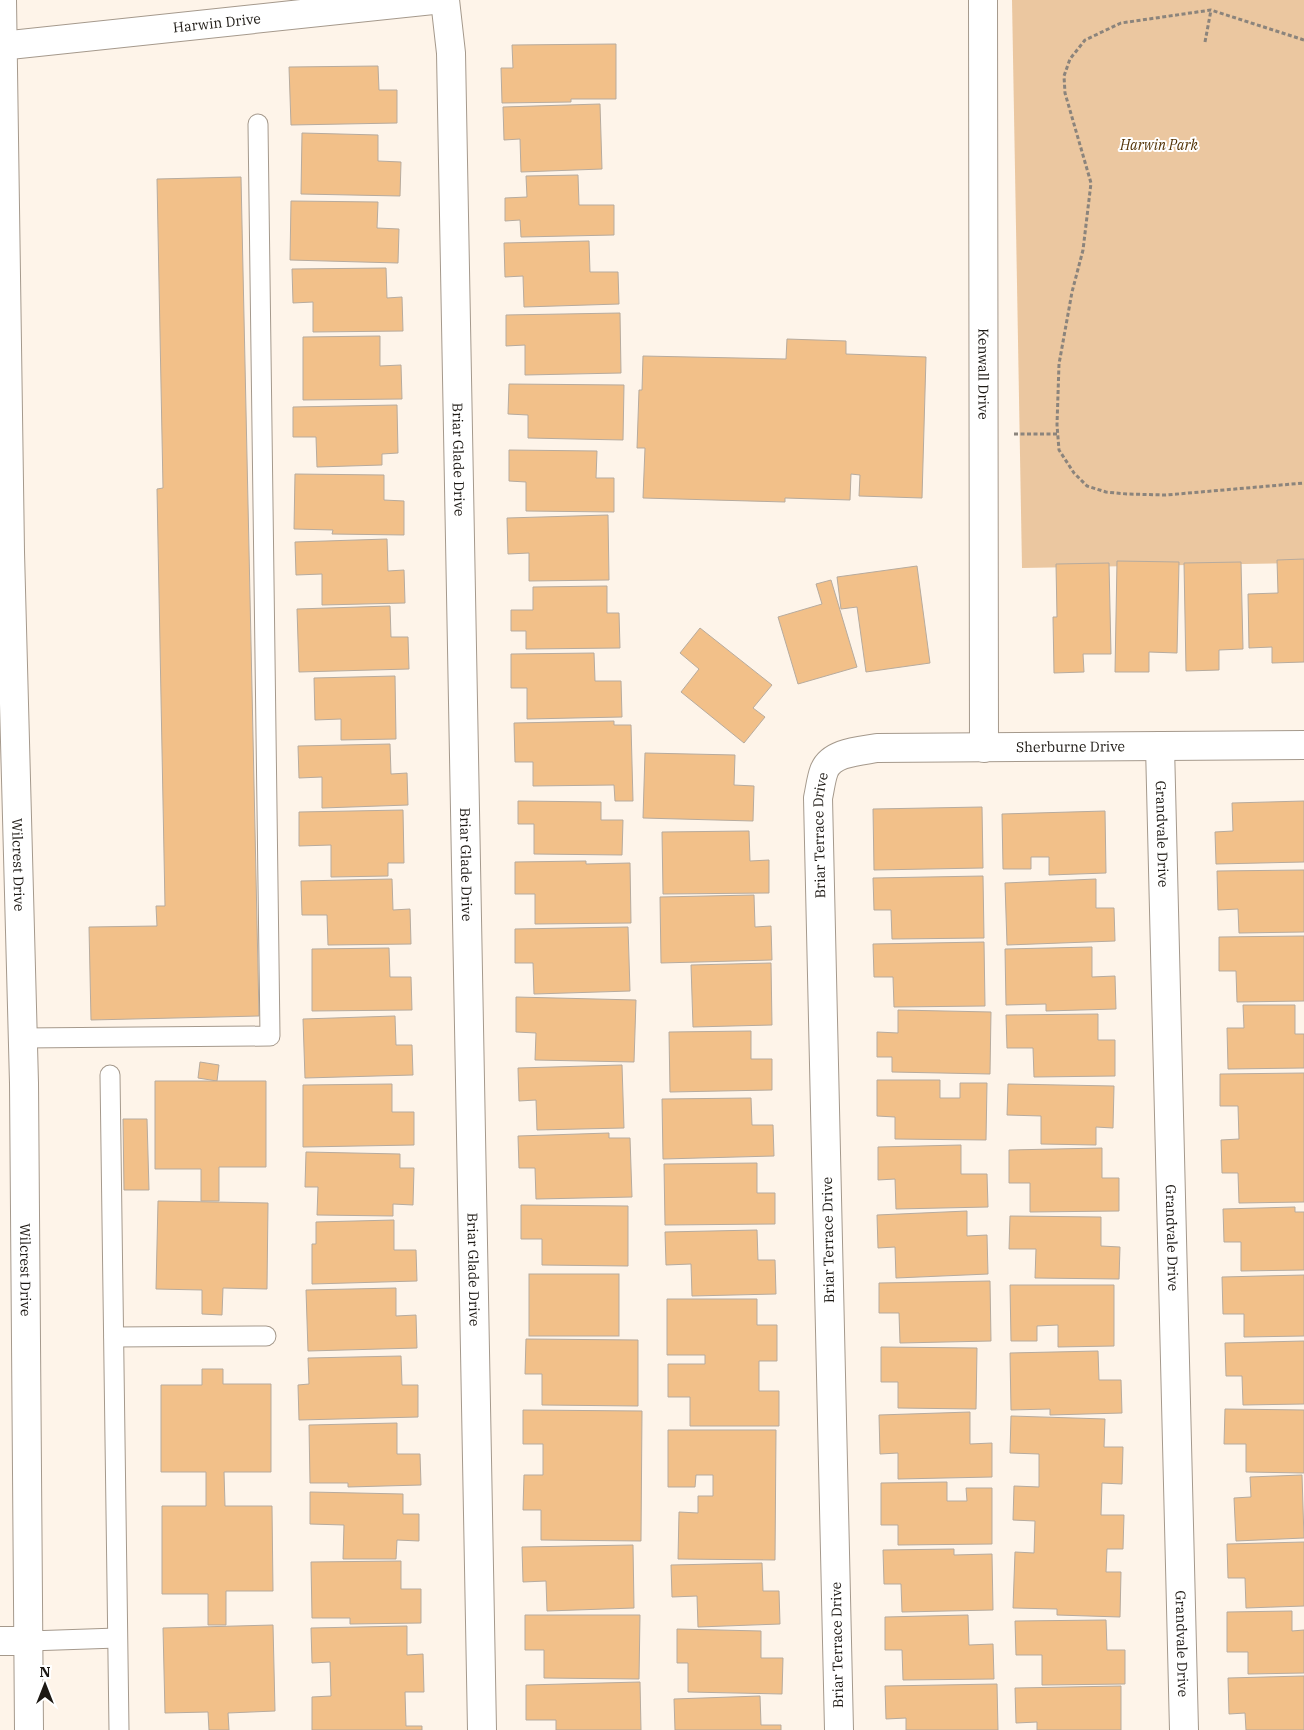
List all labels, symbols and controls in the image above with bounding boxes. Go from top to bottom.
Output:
street label: Harwin Drive [172,9,262,37]
park label: Harwin Park [1119,136,1199,154]
street label: Kenwall Drive [974,328,993,420]
street label: Briar Glade Drive [448,403,469,517]
street label: Sherburne Drive [1016,737,1125,756]
street label: Briar Terrace Drive [809,770,832,899]
street label: Grandvale Drive [1152,780,1172,888]
street label: Briar Glade Drive [456,807,476,922]
street label: Wilcrest Drive [8,818,28,912]
street label: Briar Terrace Drive [818,1177,838,1303]
street label: Grandvale Drive [1162,1184,1182,1291]
street label: Briar Glade Drive [463,1212,484,1326]
street label: Wilcrest Drive [16,1223,35,1316]
street label: Briar Terrace Drive [827,1582,847,1708]
street label: Grandvale Drive [1172,1590,1192,1697]
north arrow [20,1660,70,1710]
text: N [39,1663,51,1681]

